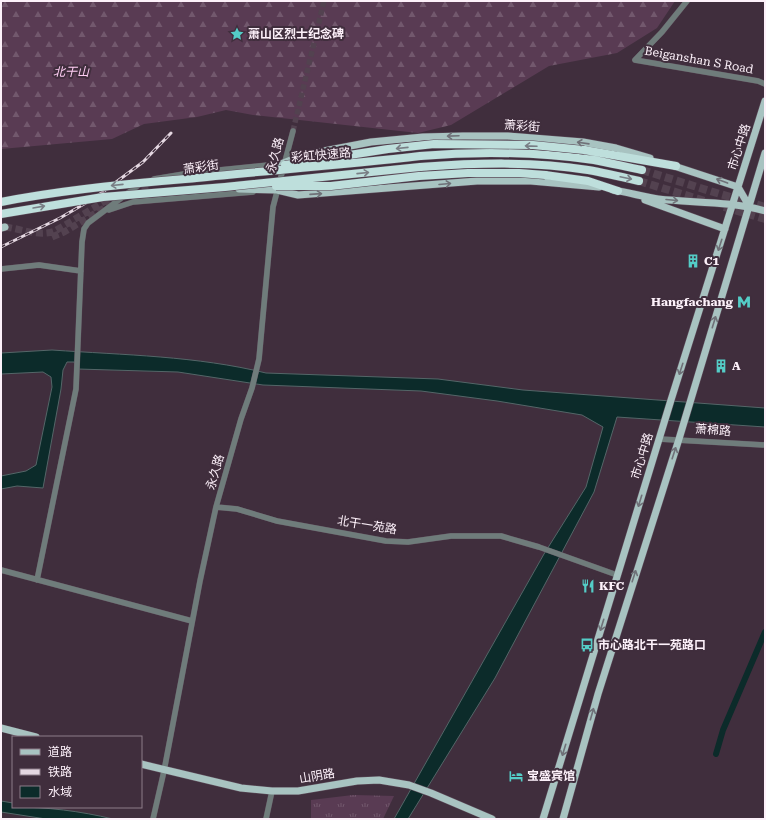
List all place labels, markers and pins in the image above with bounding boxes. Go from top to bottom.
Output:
place icon: 萧山区烈士纪念碑 [229,26,245,42]
place label: 萧山区烈士纪念碑 [248,27,344,41]
building icon: C1 [685,253,701,269]
place label: C1 [704,254,719,268]
metro station icon: Hangfachang [736,294,752,310]
place label: Hangfachang [651,295,734,309]
building icon: A [713,358,729,374]
place label: A [732,359,741,373]
restaurant icon: KFC [580,578,596,594]
place label: KFC [599,579,625,593]
bus stop icon: 市心路北干一苑路口 [579,637,595,653]
place label: 市心路北干一苑路口 [598,638,706,652]
hotel icon: 宝盛宾馆 [508,768,524,784]
place label: 宝盛宾馆 [527,769,575,783]

